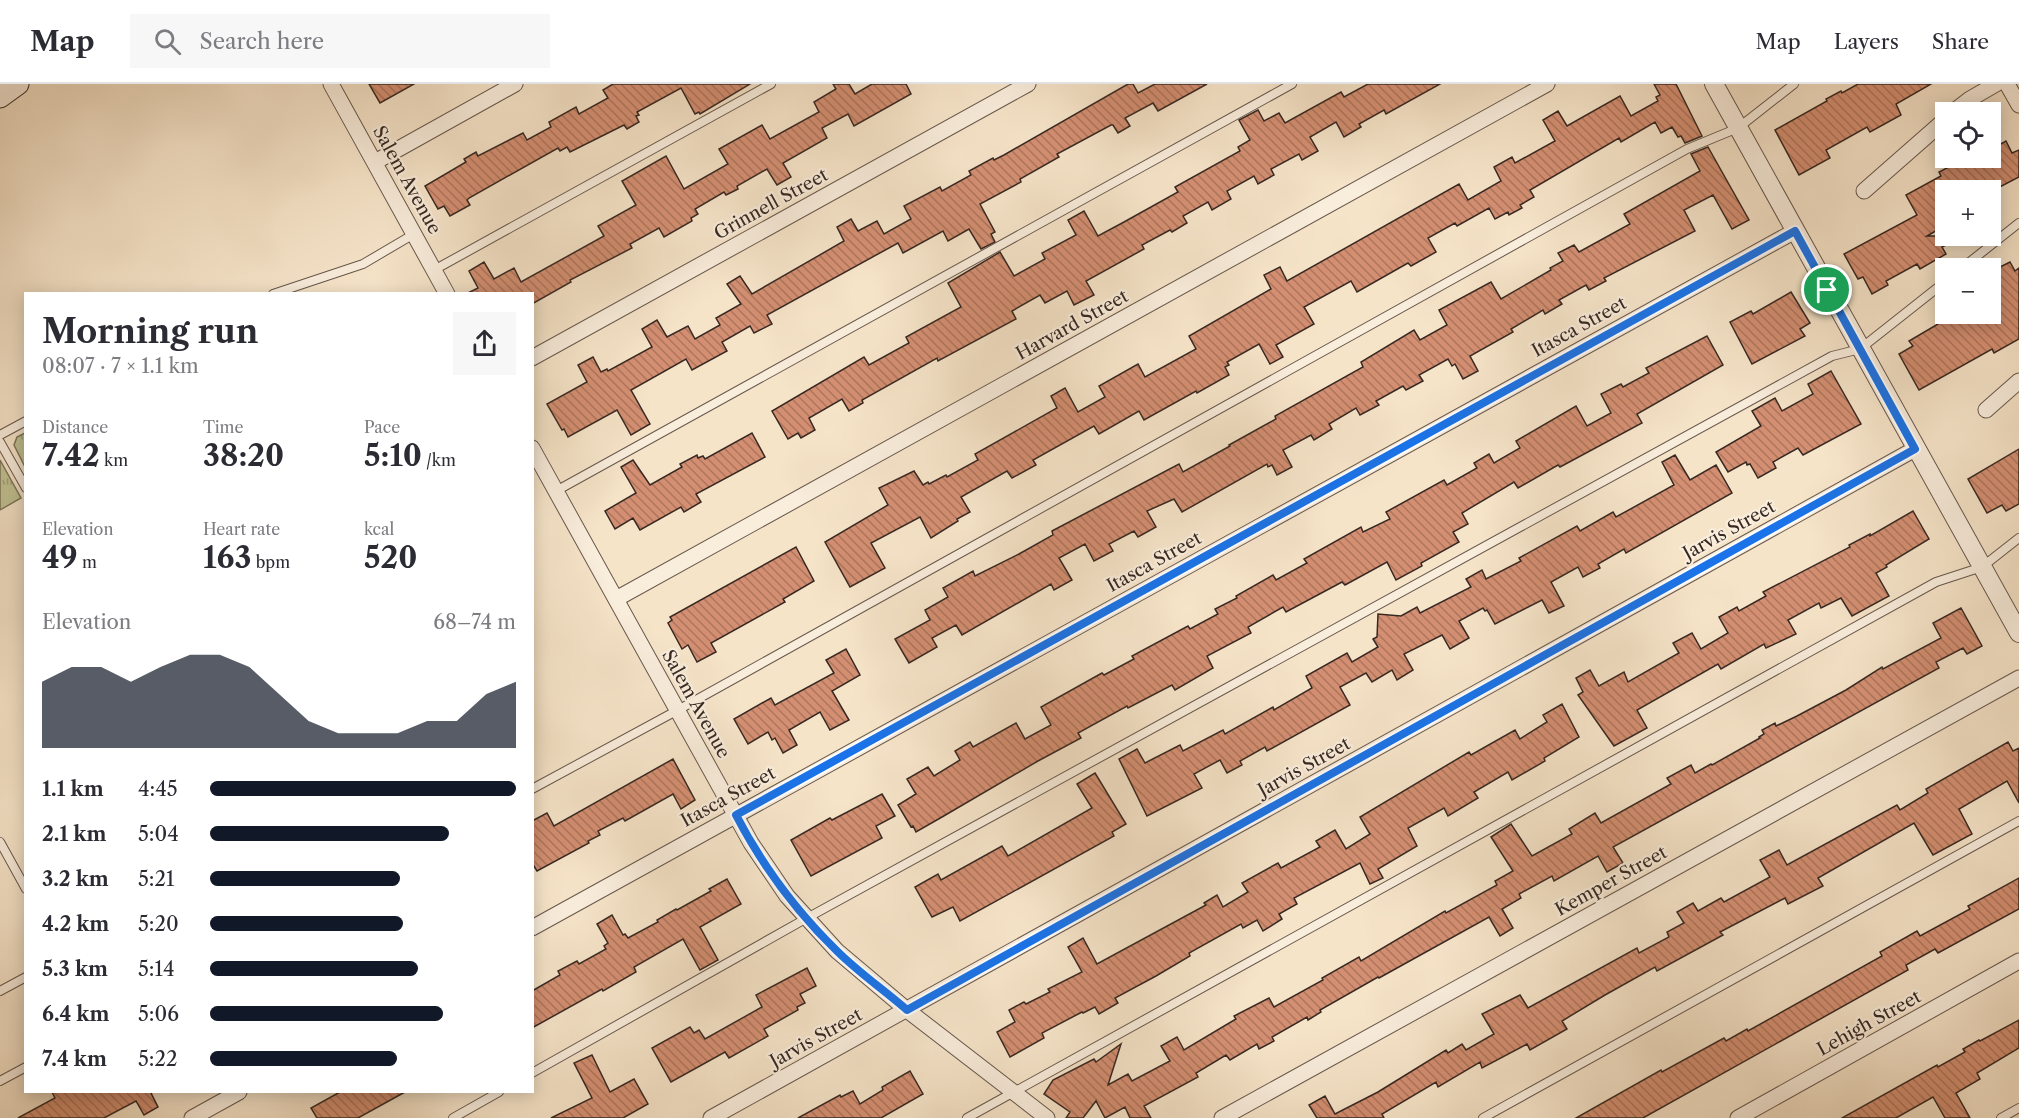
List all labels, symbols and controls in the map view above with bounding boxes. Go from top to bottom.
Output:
search box [130,14,550,68]
text: Map [30,24,94,58]
icon: search [151,25,184,58]
text: Search here [199,28,324,55]
text: Map [1756,29,1801,54]
text: Layers [1834,29,1899,54]
text: Share [1932,29,1989,54]
map controls [1935,102,2001,324]
button: locate [1935,102,2001,168]
street label: Salem Avenue [368,122,446,238]
street label: Grinnell Street [710,163,832,244]
button: + [1935,180,2001,246]
button: − [1935,258,2001,324]
pin [1801,264,1852,315]
icon: arrive [1810,273,1843,306]
street label: Harvard Street [1012,285,1133,365]
street label: Itasca Street [1528,292,1631,362]
text: Morning run [42,311,258,352]
button: share [453,312,516,375]
text: 08:07 · 7 × 1.1 km [42,354,199,378]
text: Distance [42,417,108,437]
text: Time [203,417,243,437]
text: Pace [364,417,400,437]
text: 7.42 [42,437,100,474]
text: 38:20 [203,437,284,474]
text: 5:10 [364,437,422,474]
text: km [100,450,128,470]
text: /km [422,450,456,470]
street label: Jarvis Street [1676,495,1780,566]
text: Elevation [42,519,113,539]
text: Heart rate [203,519,280,539]
text: kcal [364,519,394,539]
street label: Itasca Street [1103,527,1206,597]
text: 49 [42,539,78,576]
text: 163 [203,539,251,576]
text: 520 [364,539,417,576]
text: m [78,552,97,572]
text: bpm [251,552,290,572]
text: Elevation [42,610,131,634]
text: 68–74 m [433,610,516,634]
street label: Salem Avenue [657,646,735,762]
street label: Jarvis Street [1251,732,1355,803]
street label: Itasca Street [677,762,780,832]
text: 1.1 km [42,777,104,801]
text: 4:45 [138,777,178,801]
text: 2.1 km [42,822,106,846]
text: 5:04 [138,822,179,846]
street label: Kemper Street [1551,841,1671,921]
text: 3.2 km [42,867,109,891]
text: 5:21 [138,867,174,891]
text: 4.2 km [42,912,109,936]
text: 5:20 [138,912,179,936]
text: 5.3 km [42,957,108,981]
text: 5:14 [138,957,174,981]
street label: Lehigh Street [1813,985,1925,1061]
text: 6.4 km [42,1002,109,1026]
text: 5:06 [138,1002,179,1026]
street label: Jarvis Street [763,1003,867,1074]
text: 7.4 km [42,1047,107,1071]
text: 5:22 [138,1047,177,1071]

